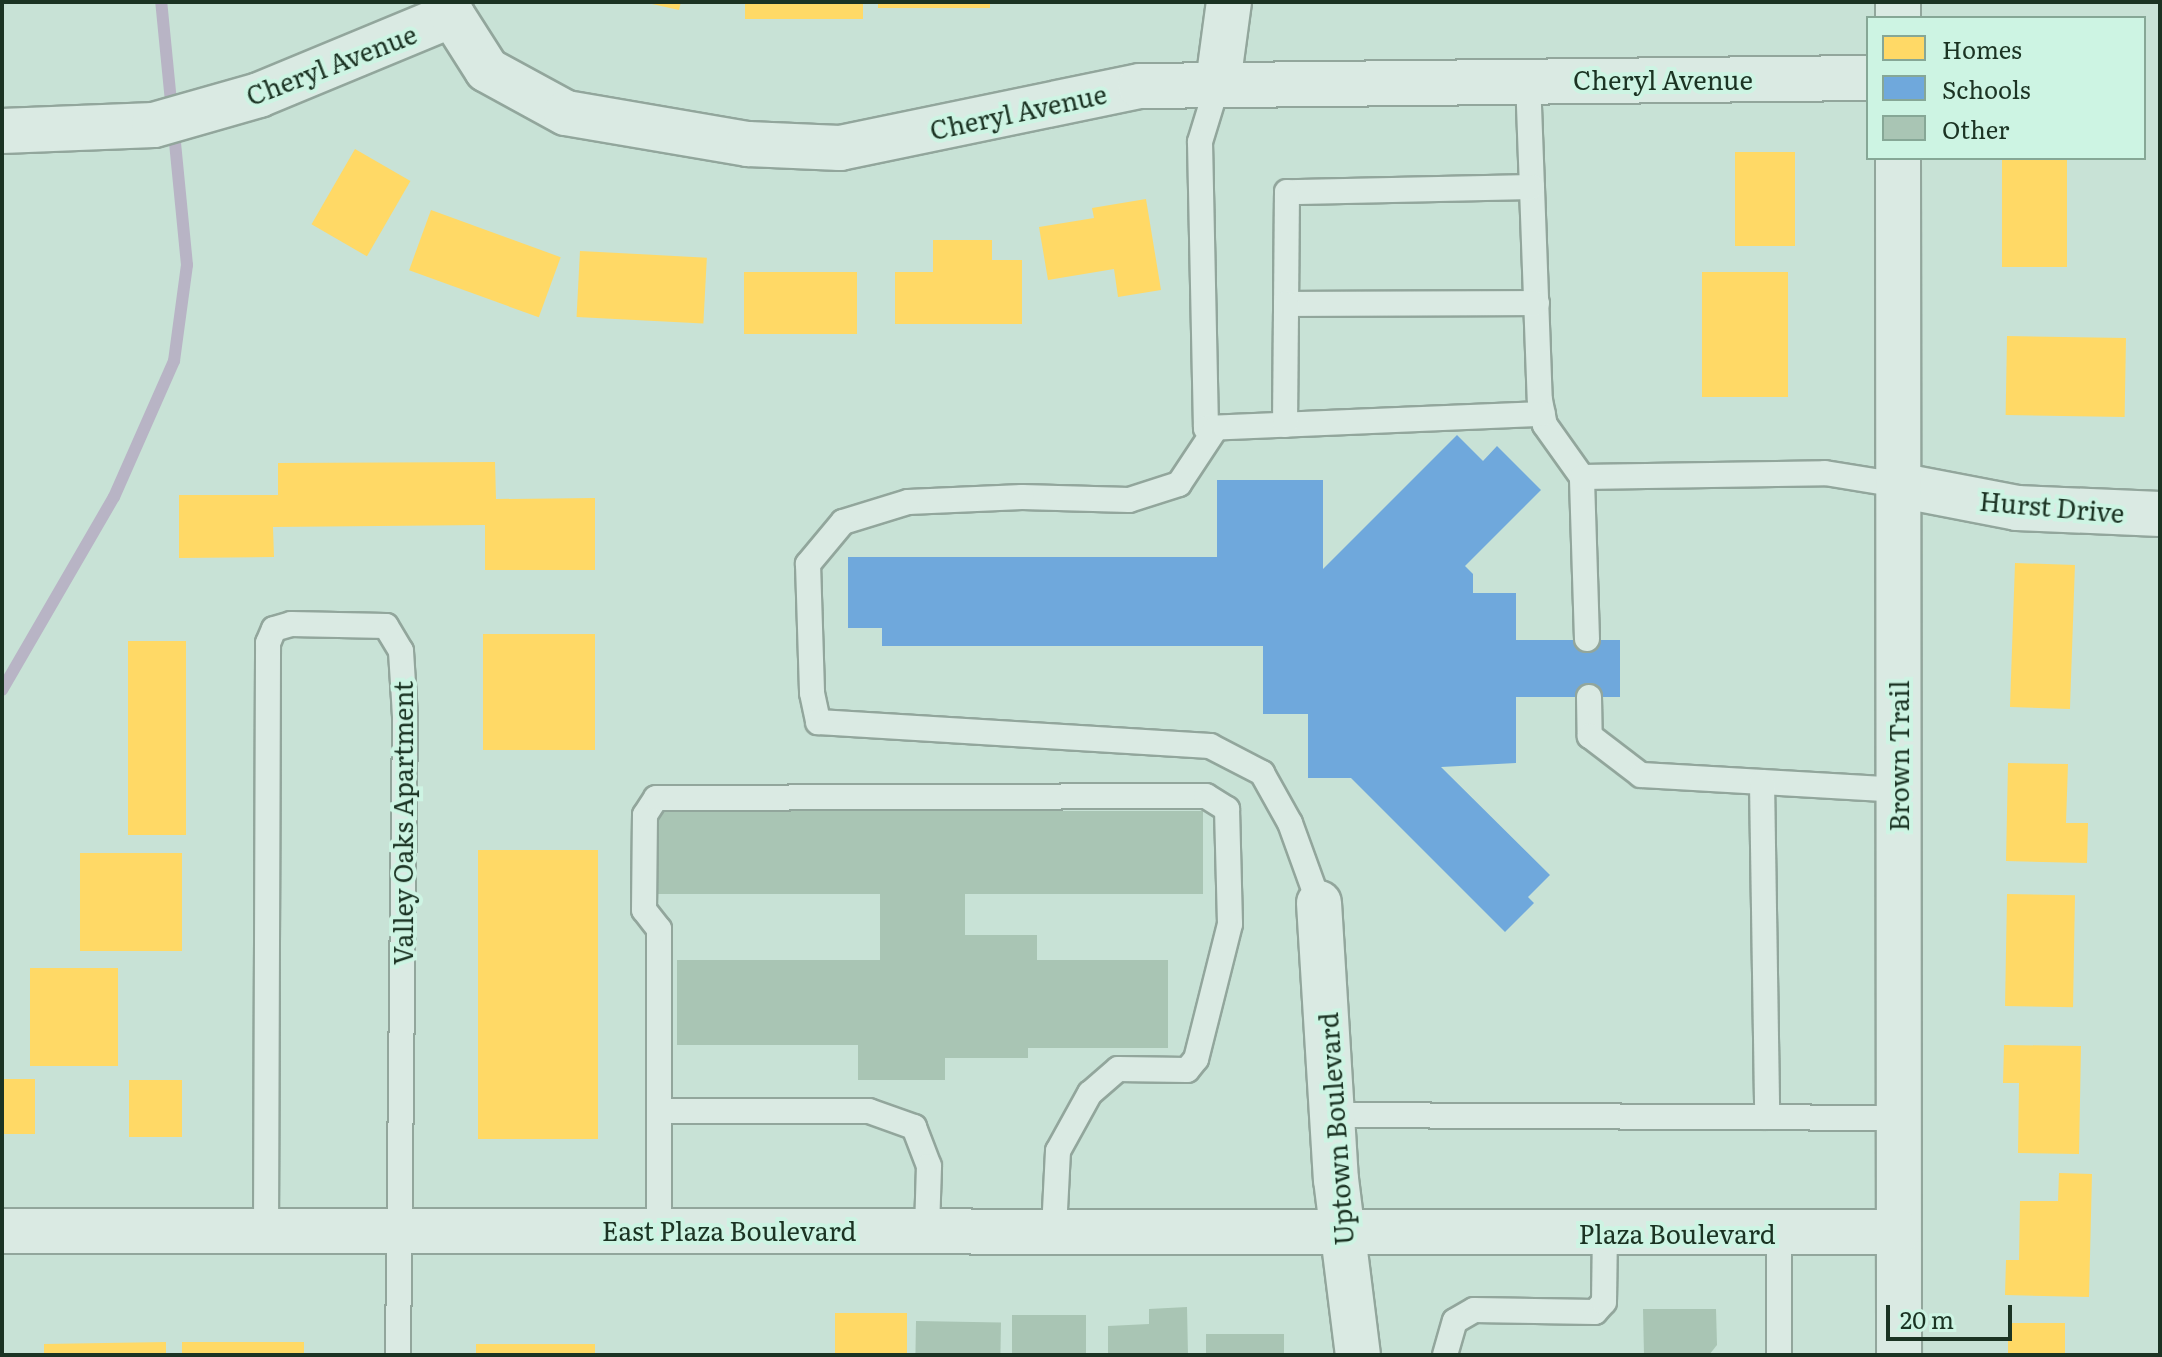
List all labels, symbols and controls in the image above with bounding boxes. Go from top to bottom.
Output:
legend [1866,16,2146,160]
street label: Cheryl Avenue [241,17,421,111]
text: Homes [1942,31,2022,66]
street label: Cheryl Avenue [1573,63,1753,95]
text: Schools [1942,71,2031,106]
street label: Cheryl Avenue [927,77,1109,145]
text: Other [1942,111,2009,146]
street label: Hurst Drive [1978,484,2126,528]
street label: Brown Trail [1882,680,1914,832]
street label: Valley Oaks Apartment [386,681,418,965]
street label: Uptown Boulevard [1311,1012,1359,1246]
street label: East Plaza Boulevard [602,1214,856,1246]
street label: Plaza Boulevard [1578,1217,1776,1249]
scale bar [1890,1289,2016,1339]
text: 20 m [1900,1301,1954,1336]

